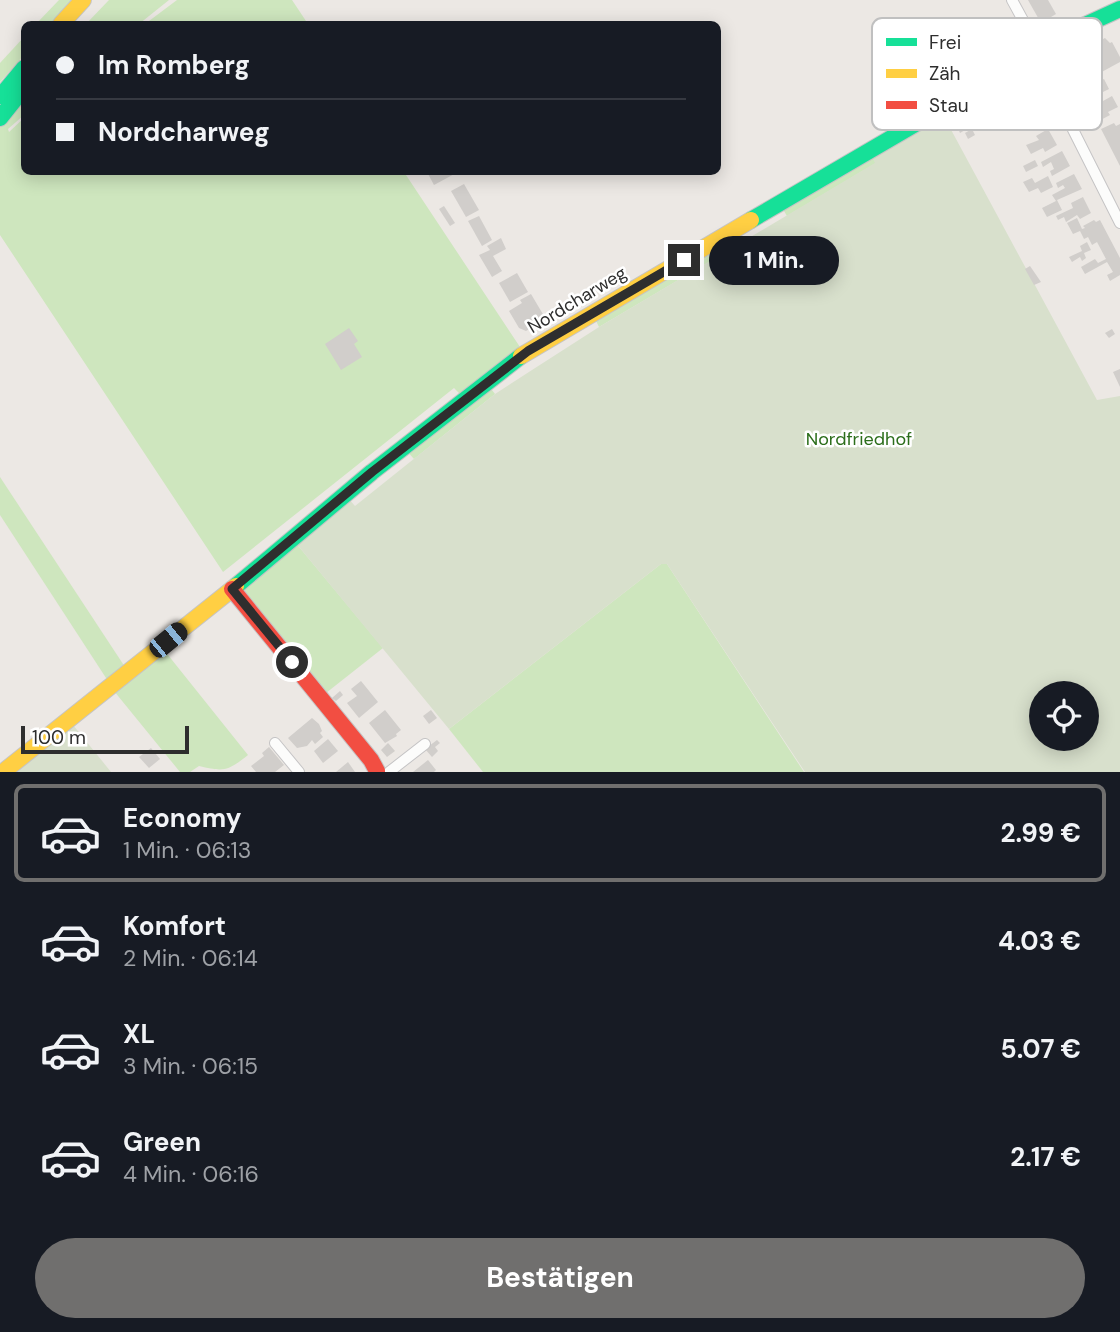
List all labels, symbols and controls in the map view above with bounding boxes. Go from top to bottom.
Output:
legend [872,18,1102,130]
text: Frei [929,30,961,55]
text: Im Romberg [98,48,250,82]
text: Zäh [929,61,961,86]
text: Stau [929,93,969,118]
text: Nordcharweg [98,115,270,149]
callout: 1 Min. [708,236,838,284]
route end [668,244,700,276]
text: 1 Min. [744,245,804,275]
street label: Nordcharweg [523,261,631,339]
park label: Nordfriedhof [806,427,912,451]
car [146,619,191,661]
route start [276,646,308,678]
map controls [1029,681,1099,751]
button: locate [1029,681,1099,751]
scale bar [21,723,189,755]
text: 100 m [32,725,86,750]
text: Economy [123,801,241,835]
icon: car [39,802,102,865]
text: 2.99 € [1001,816,1081,850]
text: 1 Min. · 06:13 [123,835,251,865]
text: Komfort [123,909,226,943]
icon: car [39,910,102,973]
text: 4.03 € [998,924,1081,958]
text: 2 Min. · 06:14 [123,943,258,973]
text: XL [123,1017,155,1051]
icon: car [39,1018,102,1081]
text: 5.07 € [1001,1032,1081,1066]
text: 3 Min. · 06:15 [123,1051,258,1081]
text: Green [123,1125,201,1159]
icon: car [39,1126,102,1189]
text: 2.17 € [1010,1140,1081,1174]
text: 4 Min. · 06:16 [123,1159,259,1189]
button: Bestätigen [35,1238,1085,1318]

